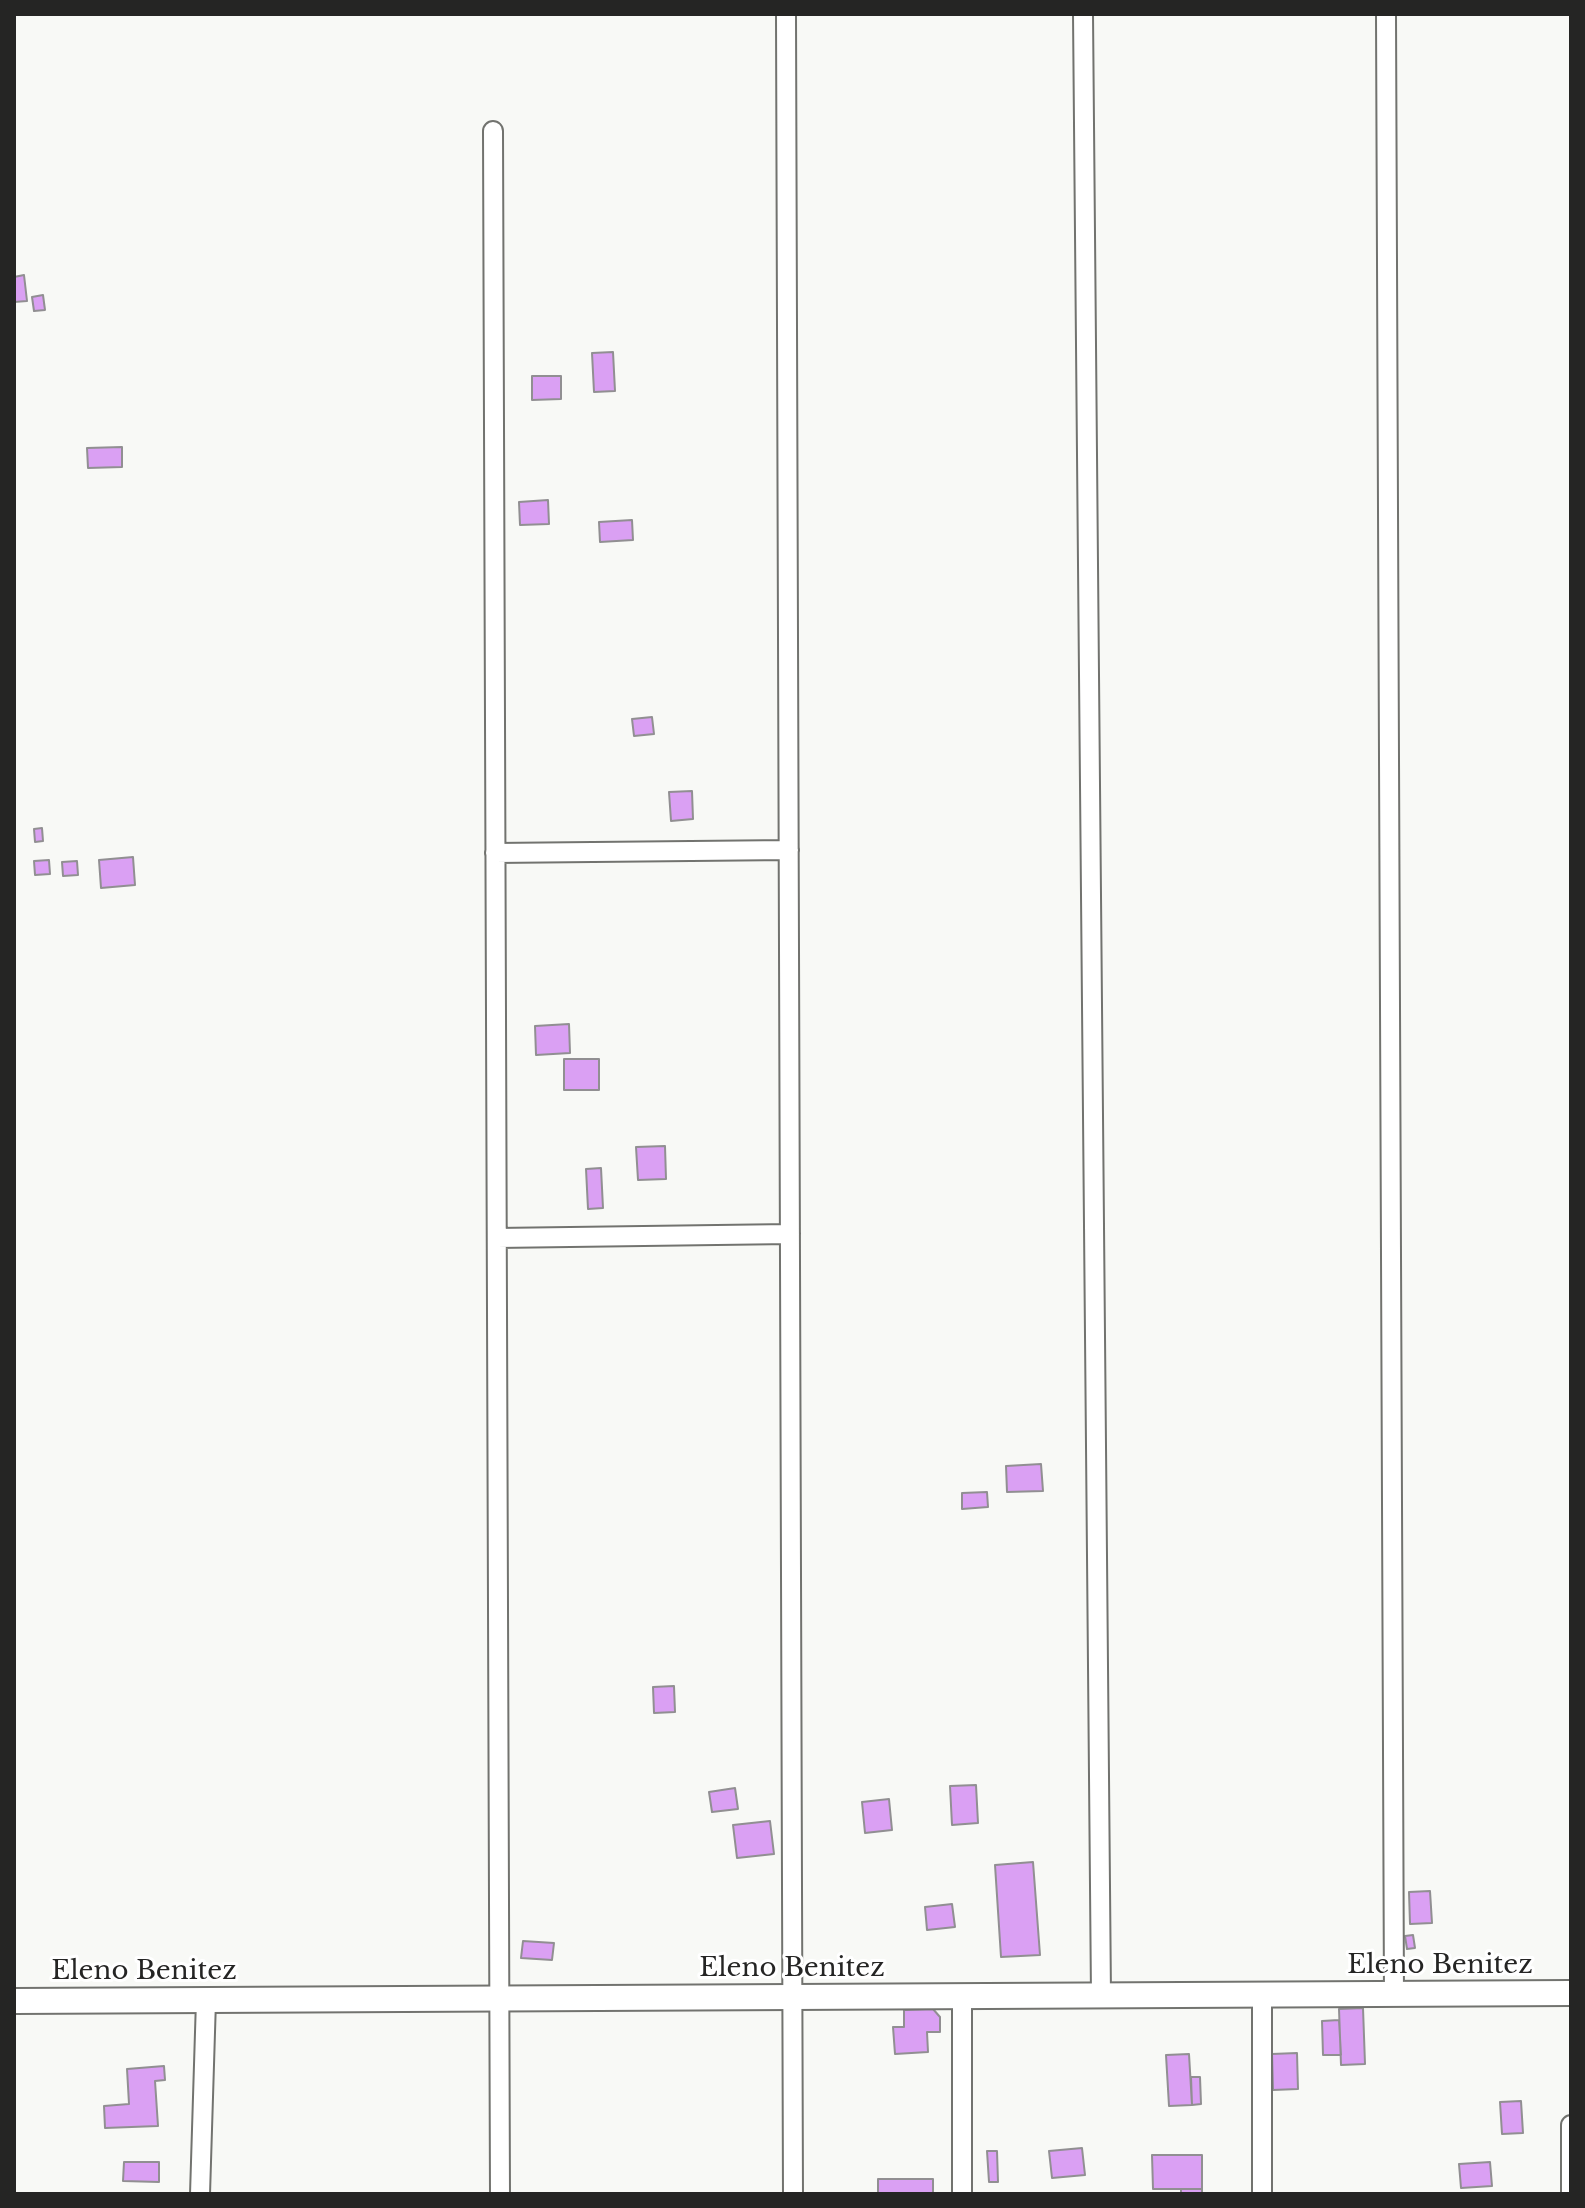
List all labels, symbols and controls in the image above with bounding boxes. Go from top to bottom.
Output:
street label: Eleno Benitez [1347,1950,1533,1982]
street label: Eleno Benitez [699,1953,885,1985]
street label: Eleno Benitez [51,1956,237,1988]

